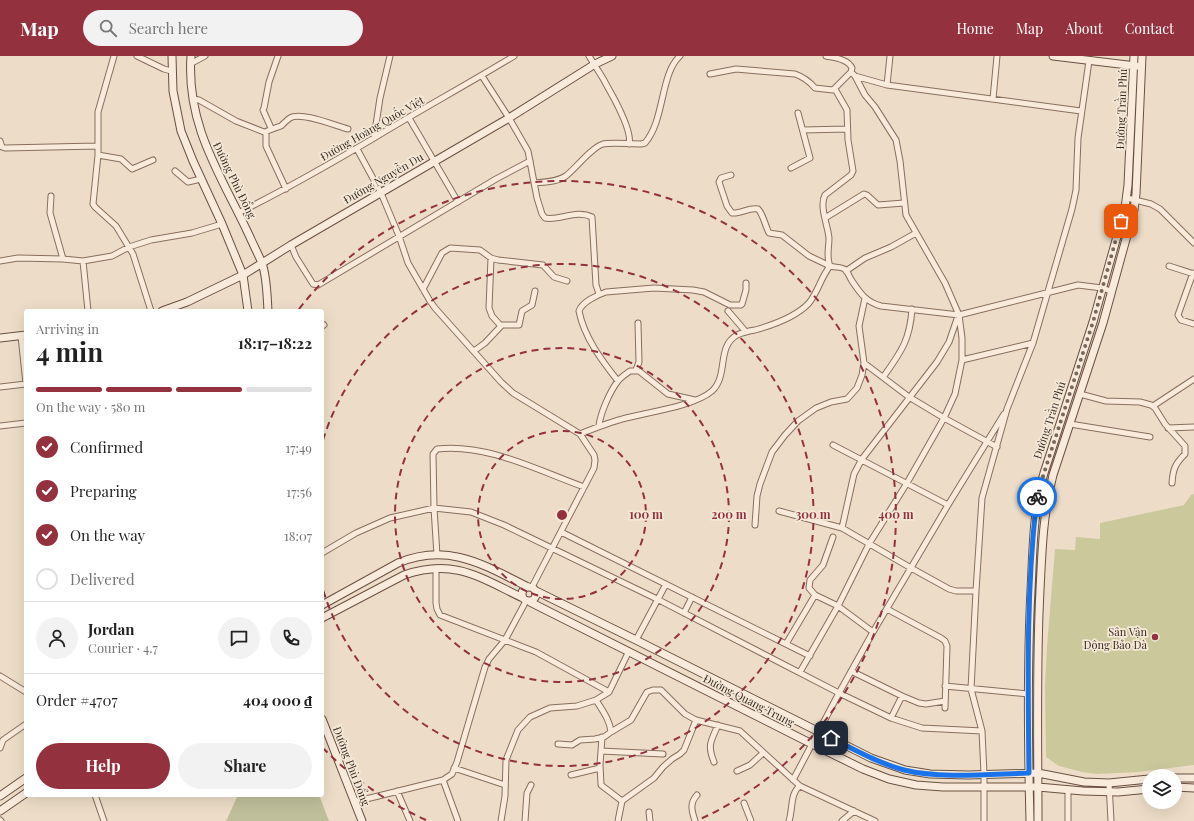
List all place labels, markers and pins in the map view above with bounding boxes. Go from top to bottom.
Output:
pin [1104,204,1138,238]
centre of rings [555,508,569,522]
place label: Sân Vận Động Bảo Đà [1084,624,1148,652]
marker: Sân Vận Động Bảo Đà [1150,632,1160,642]
pin [814,721,848,755]

